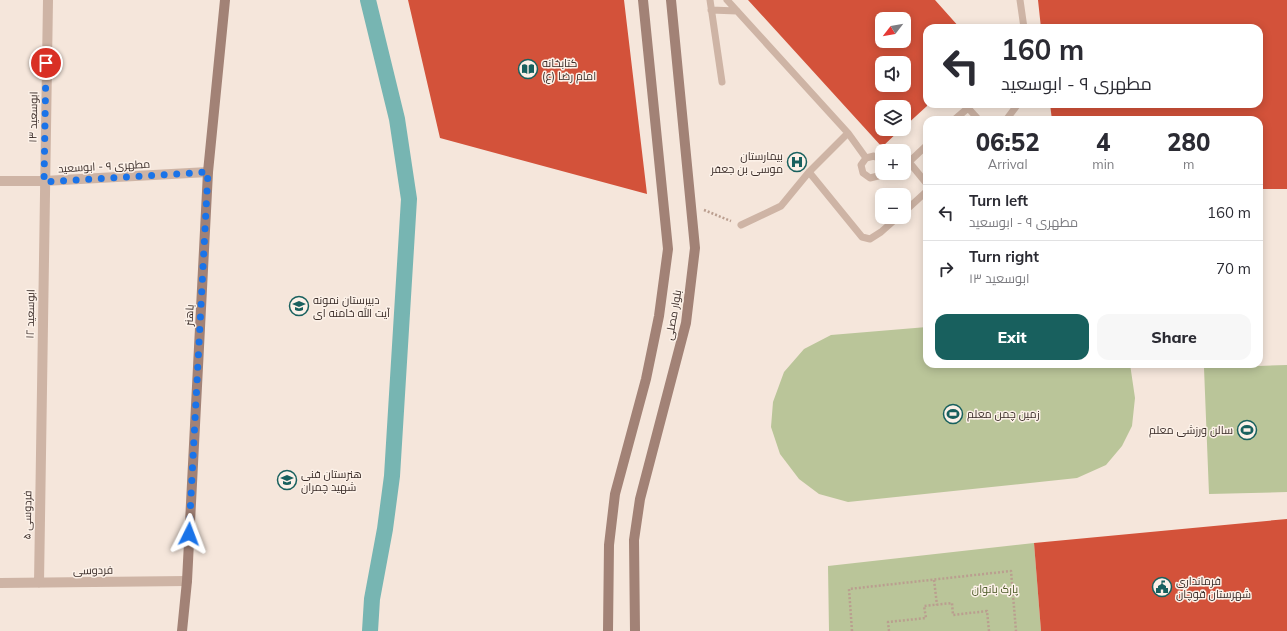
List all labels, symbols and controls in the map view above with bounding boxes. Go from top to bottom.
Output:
north arrow [875,12,911,48]
map controls [875,12,911,224]
text: 160 m [1001,32,1084,67]
icon: left [935,40,987,92]
pin [29,46,63,80]
icon: arrive [35,52,57,74]
place label: کتابخانه امام رضا (ع) [542,56,596,84]
button: sound [875,56,911,92]
library icon: کتابخانه امام رضا (ع) [517,58,539,80]
text: مطهری ۹ - ابوسعید [1001,72,1152,95]
street label: ابوسعید ۱۳ [26,91,40,143]
button: layers [875,100,911,136]
text: 06:52 [976,127,1040,157]
text: 4 [1096,127,1111,157]
text: 280 [1167,127,1210,157]
button: + [875,144,911,180]
place label: بیمارستان موسی بن جعفر [710,149,783,176]
hospital icon: بیمارستان موسی بن جعفر [786,151,808,173]
text: Arrival [988,156,1028,172]
text: min [1092,156,1114,172]
text: m [1183,156,1194,172]
street label: مطهری ۹ - ابوسعید [58,157,150,175]
button: − [875,188,911,224]
text: Turn left [969,191,1028,210]
icon: left [935,202,957,224]
text: 160 m [1207,203,1251,222]
text: مطهری ۹ - ابوسعید [969,214,1078,230]
text: Turn right [969,247,1039,266]
icon: right [935,258,957,280]
text: 70 m [1216,259,1251,278]
text: ابوسعید ۱۳ [969,270,1029,286]
street label: ابوسعید ۱۲ [23,289,37,339]
street label: بلوار مصلی [662,289,684,341]
place label: دبیرستان نمونه آیت الله خامنه ای [313,293,390,320]
school or university icon: دبیرستان نمونه آیت الله خامنه ای [288,295,310,317]
street label: باهنر [181,304,197,327]
button: Exit [935,314,1089,360]
button: Share [1097,314,1251,360]
sports icon: زمین چمن معلم [942,403,964,425]
place label: زمین چمن معلم [967,407,1040,422]
sports icon: سالن ورزشی معلم [1236,419,1258,441]
place label: سالن ورزشی معلم [1149,423,1233,438]
place label: هنرستان فنی شهید چمران [301,467,362,494]
school or university icon: هنرستان فنی شهید چمران [276,469,298,491]
street label: فردوسی ۵ [20,490,34,540]
position arrow [168,513,210,555]
street label: فردوسی [73,563,113,577]
place label: فرمانداری شهرستان قوچان [1176,574,1251,601]
public building icon: فرمانداری شهرستان قوچان [1151,576,1173,598]
park label: پارک بانوان [972,582,1018,596]

